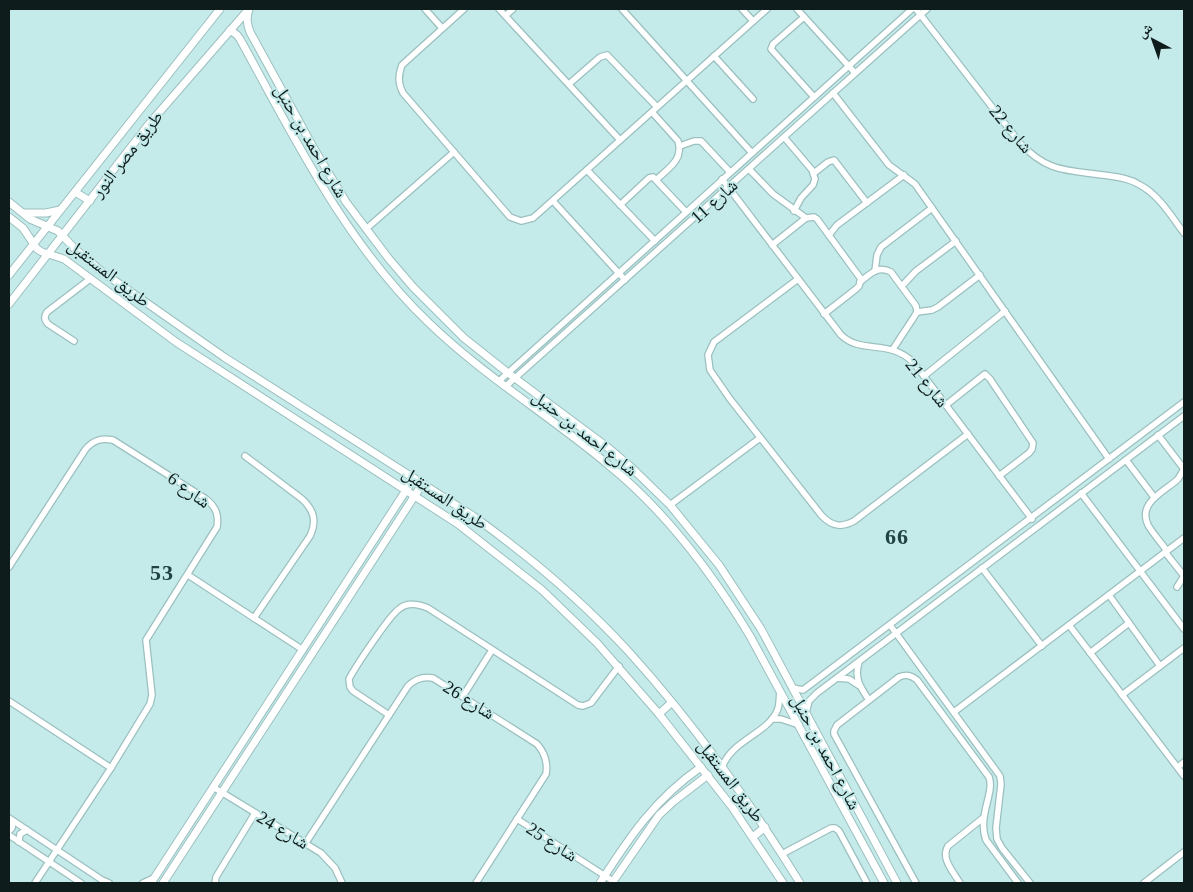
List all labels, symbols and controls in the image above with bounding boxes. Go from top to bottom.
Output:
north arrow [1128,15,1178,65]
text: ش [1134,20,1156,42]
street label: شارع احمد بن حنبل [270,81,352,202]
street label: شارع 22 [984,101,1037,158]
street label: طريق مصر النور [86,107,168,203]
street label: شارع 11 [686,175,742,228]
street label: طريق المستقبل [64,235,154,312]
street label: شارع 21 [901,355,953,412]
street label: شارع احمد بن حنبل [528,386,641,481]
street label: طريق المستقبل [398,462,491,535]
street label: شارع 6 [163,468,214,513]
district label: 66 [885,524,909,549]
district label: 53 [150,560,174,585]
street label: شارع 26 [439,676,498,724]
street label: شارع احمد بن حنبل [786,691,865,813]
street label: طريق المستقبل [693,736,769,827]
street label: شارع 24 [253,807,312,854]
street label: شارع 25 [522,818,581,867]

